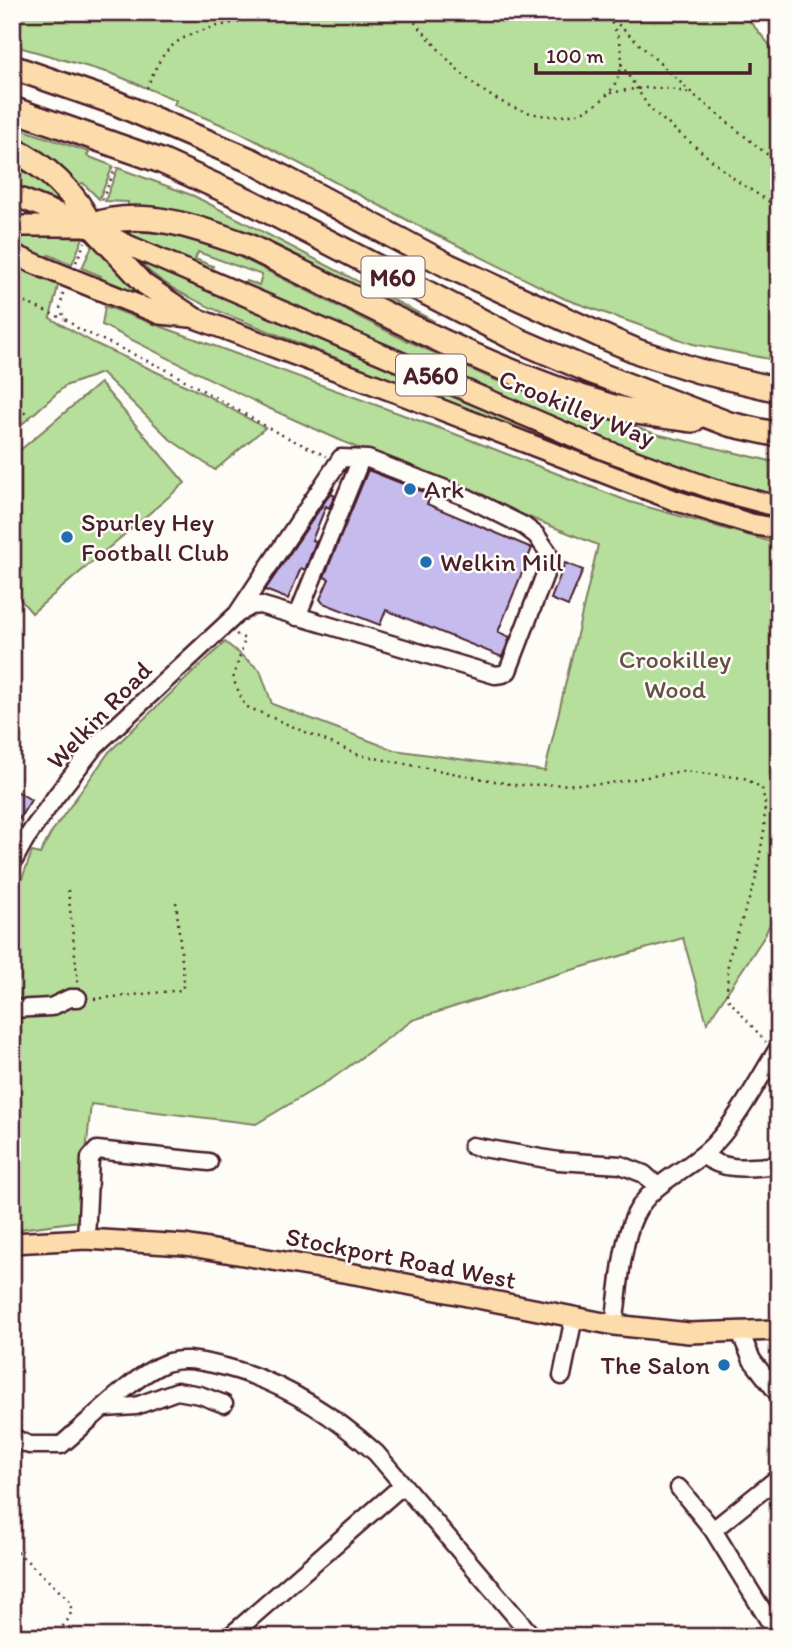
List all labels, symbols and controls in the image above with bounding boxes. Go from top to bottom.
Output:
scale bar [536,32,749,76]
text: 100 m [546,43,604,68]
road number: M60 [362,256,424,298]
road number: A560 [396,354,466,396]
street label: Crookilley Way [494,362,660,454]
place label: Ark [424,473,464,505]
marker: Ark [402,481,418,497]
place label: Spurley Hey Football Club [81,506,229,568]
marker: Spurley Hey Football Club [59,529,75,545]
place label: Welkin Mill [440,546,563,578]
marker: Welkin Mill [418,554,434,570]
park label: Crookilley Wood [619,643,731,705]
street label: Welkin Road [39,654,159,776]
street label: Stockport Road West [283,1220,519,1296]
place label: The Salon [600,1349,710,1381]
marker: The Salon [716,1357,732,1373]

